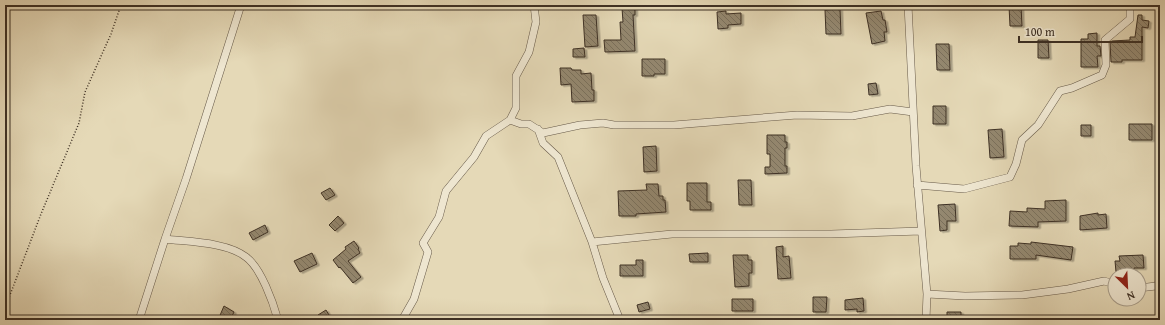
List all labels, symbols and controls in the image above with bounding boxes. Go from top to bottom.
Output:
scale bar [1019,18,1142,44]
text: 100 m [1025,23,1055,40]
north arrow [1107,267,1147,307]
text: N [1124,287,1138,305]

